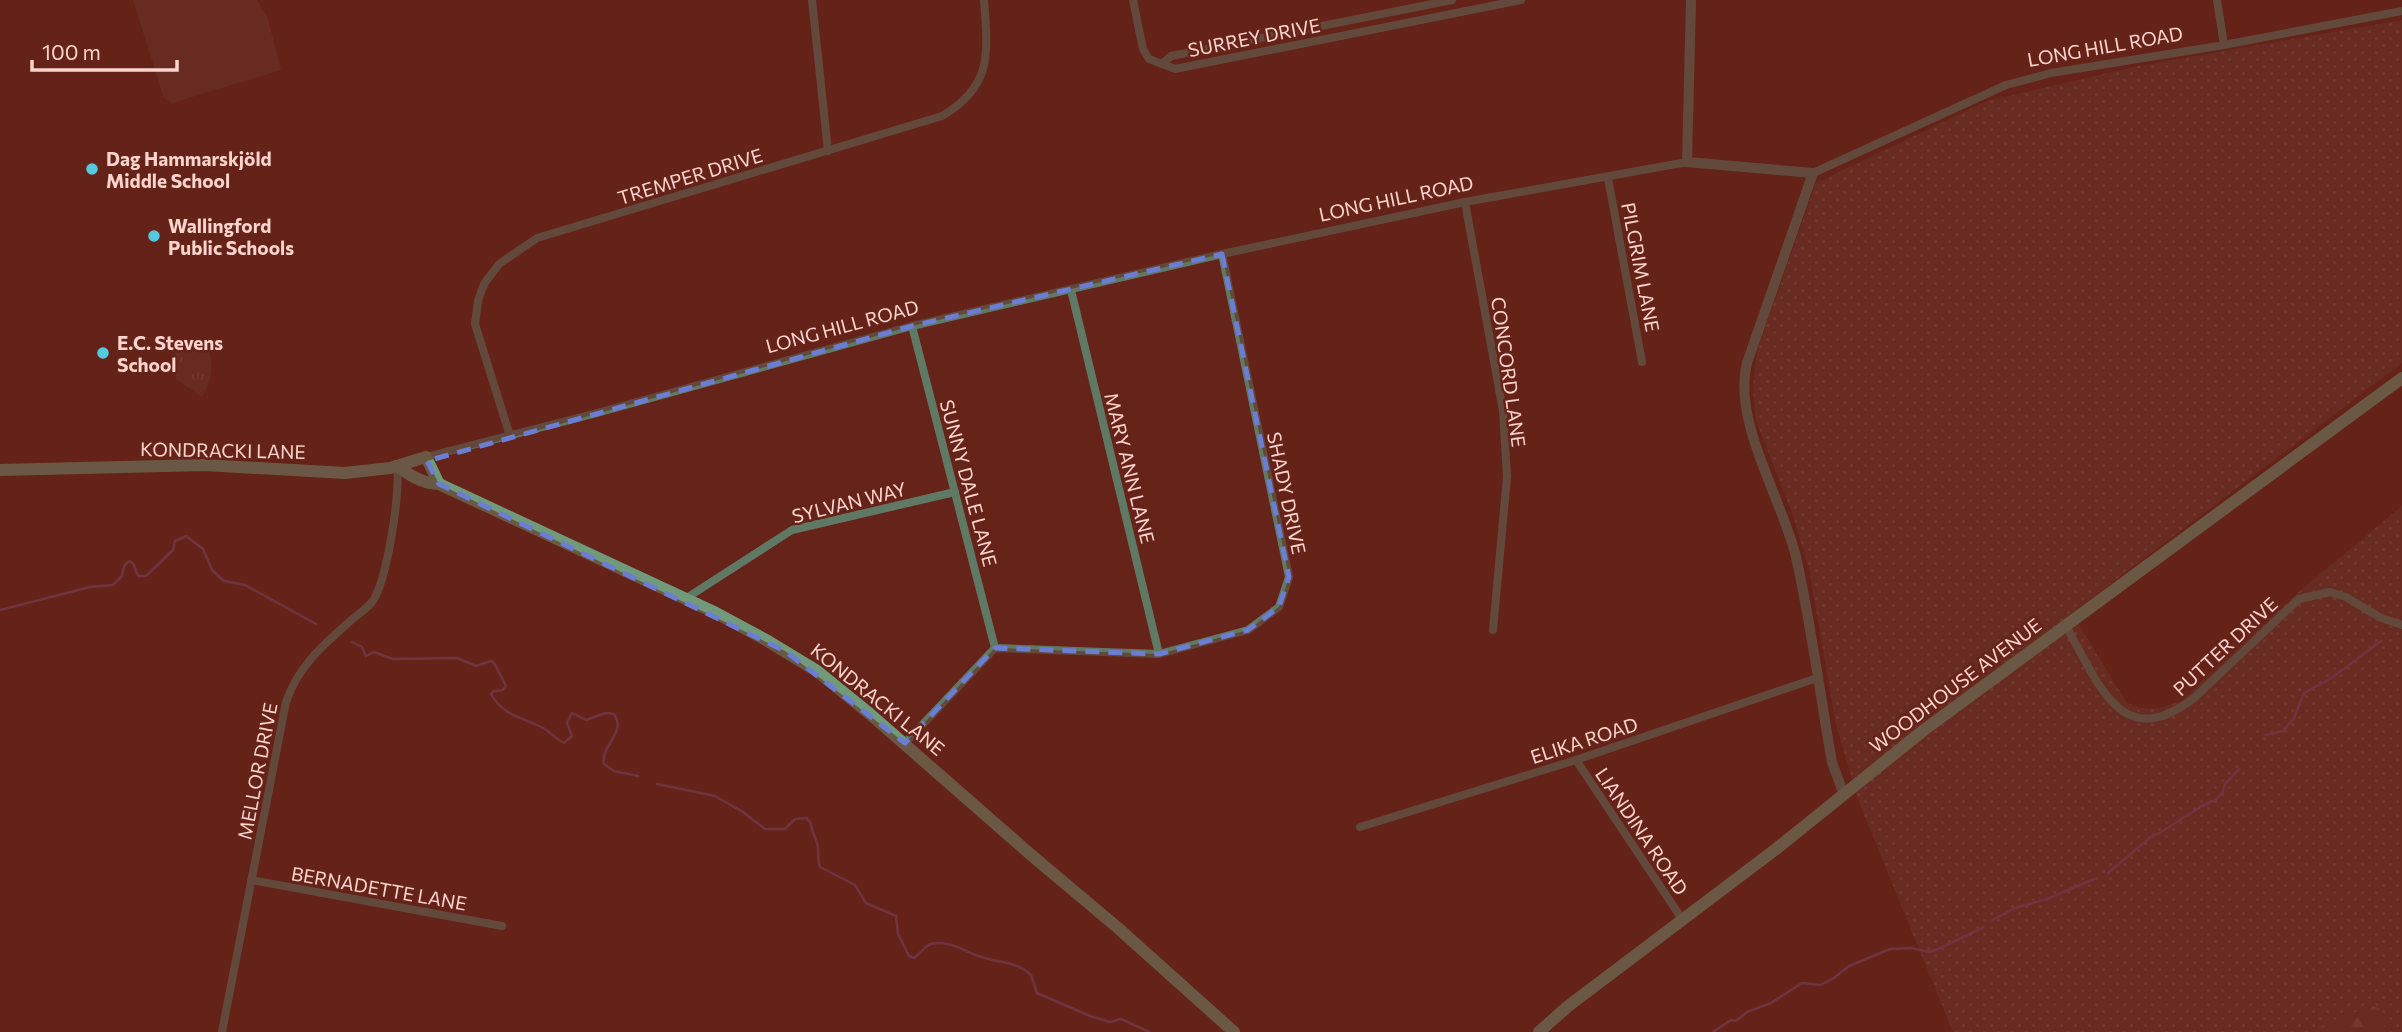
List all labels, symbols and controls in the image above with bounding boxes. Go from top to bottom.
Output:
street label: SURREY DRIVE [1186,13,1322,61]
street label: LONG HILL ROAD [2026,21,2184,71]
scale bar [32,28,177,72]
text: 100 m [42,39,101,64]
street label: TREMPER DRIVE [615,143,765,209]
place label: Dag Hammarskjöld Middle School [106,147,272,192]
marker: Dag Hammarskjöld Middle School [84,161,100,177]
street label: LONG HILL ROAD [1317,170,1475,226]
street label: PILGRIM LANE [1617,200,1665,334]
place label: Wallingford Public Schools [168,214,294,259]
marker: Wallingford Public Schools [146,228,162,244]
street label: LONG HILL ROAD [763,295,921,357]
street label: CONCORD LANE [1487,295,1531,449]
place label: E.C. Stevens School [117,331,223,376]
marker: E.C. Stevens School [95,345,111,361]
street label: MARY ANN LANE [1100,390,1160,546]
street label: SUNNY DALE LANE [936,397,1002,569]
street label: SHADY DRIVE [1263,430,1311,556]
street label: KONDRACKI LANE [140,437,306,463]
street label: SYLVAN WAY [789,477,909,527]
street label: PUTTER DRIVE [2168,592,2282,700]
street label: WOODHOUSE AVENUE [1865,613,2045,757]
street label: KONDRACKI LANE [806,638,950,760]
street label: MELLOR DRIVE [232,701,282,841]
street label: ELIKA ROAD [1527,712,1641,768]
street label: LIANDINA ROAD [1591,763,1693,899]
street label: BERNADETTE LANE [289,861,469,915]

